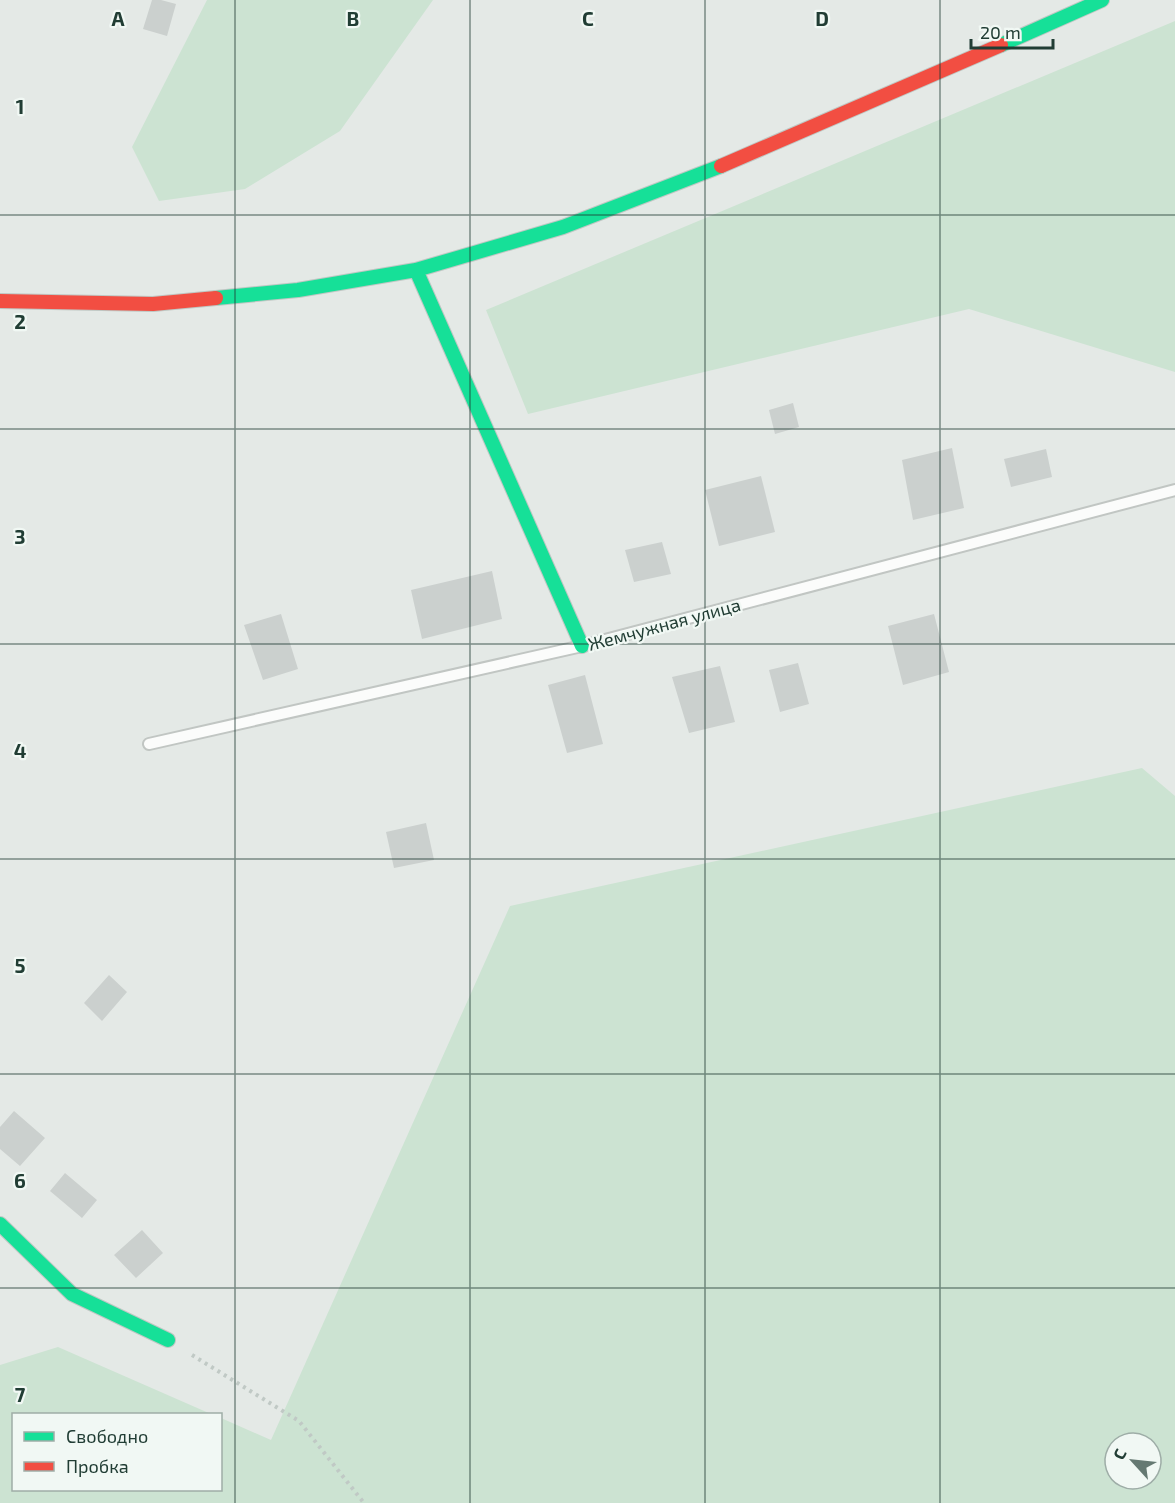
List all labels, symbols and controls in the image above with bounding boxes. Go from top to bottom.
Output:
text: A [111,6,125,30]
text: B [347,6,359,30]
text: C [582,6,594,30]
text: D [815,6,829,30]
scale bar [971,12,1054,50]
text: 20 m [980,21,1021,43]
text: 1 [16,94,24,118]
text: 2 [14,309,26,333]
text: 3 [14,524,26,548]
street label: Жемчужная улица [585,593,743,655]
text: 4 [14,738,27,762]
text: 5 [14,953,26,977]
text: 6 [14,1168,26,1192]
text: 7 [15,1382,26,1406]
legend [12,1413,222,1491]
text: Свободно [66,1425,148,1447]
north arrow [1103,1431,1163,1491]
text: С [1109,1445,1130,1462]
text: Пробка [66,1455,129,1477]

